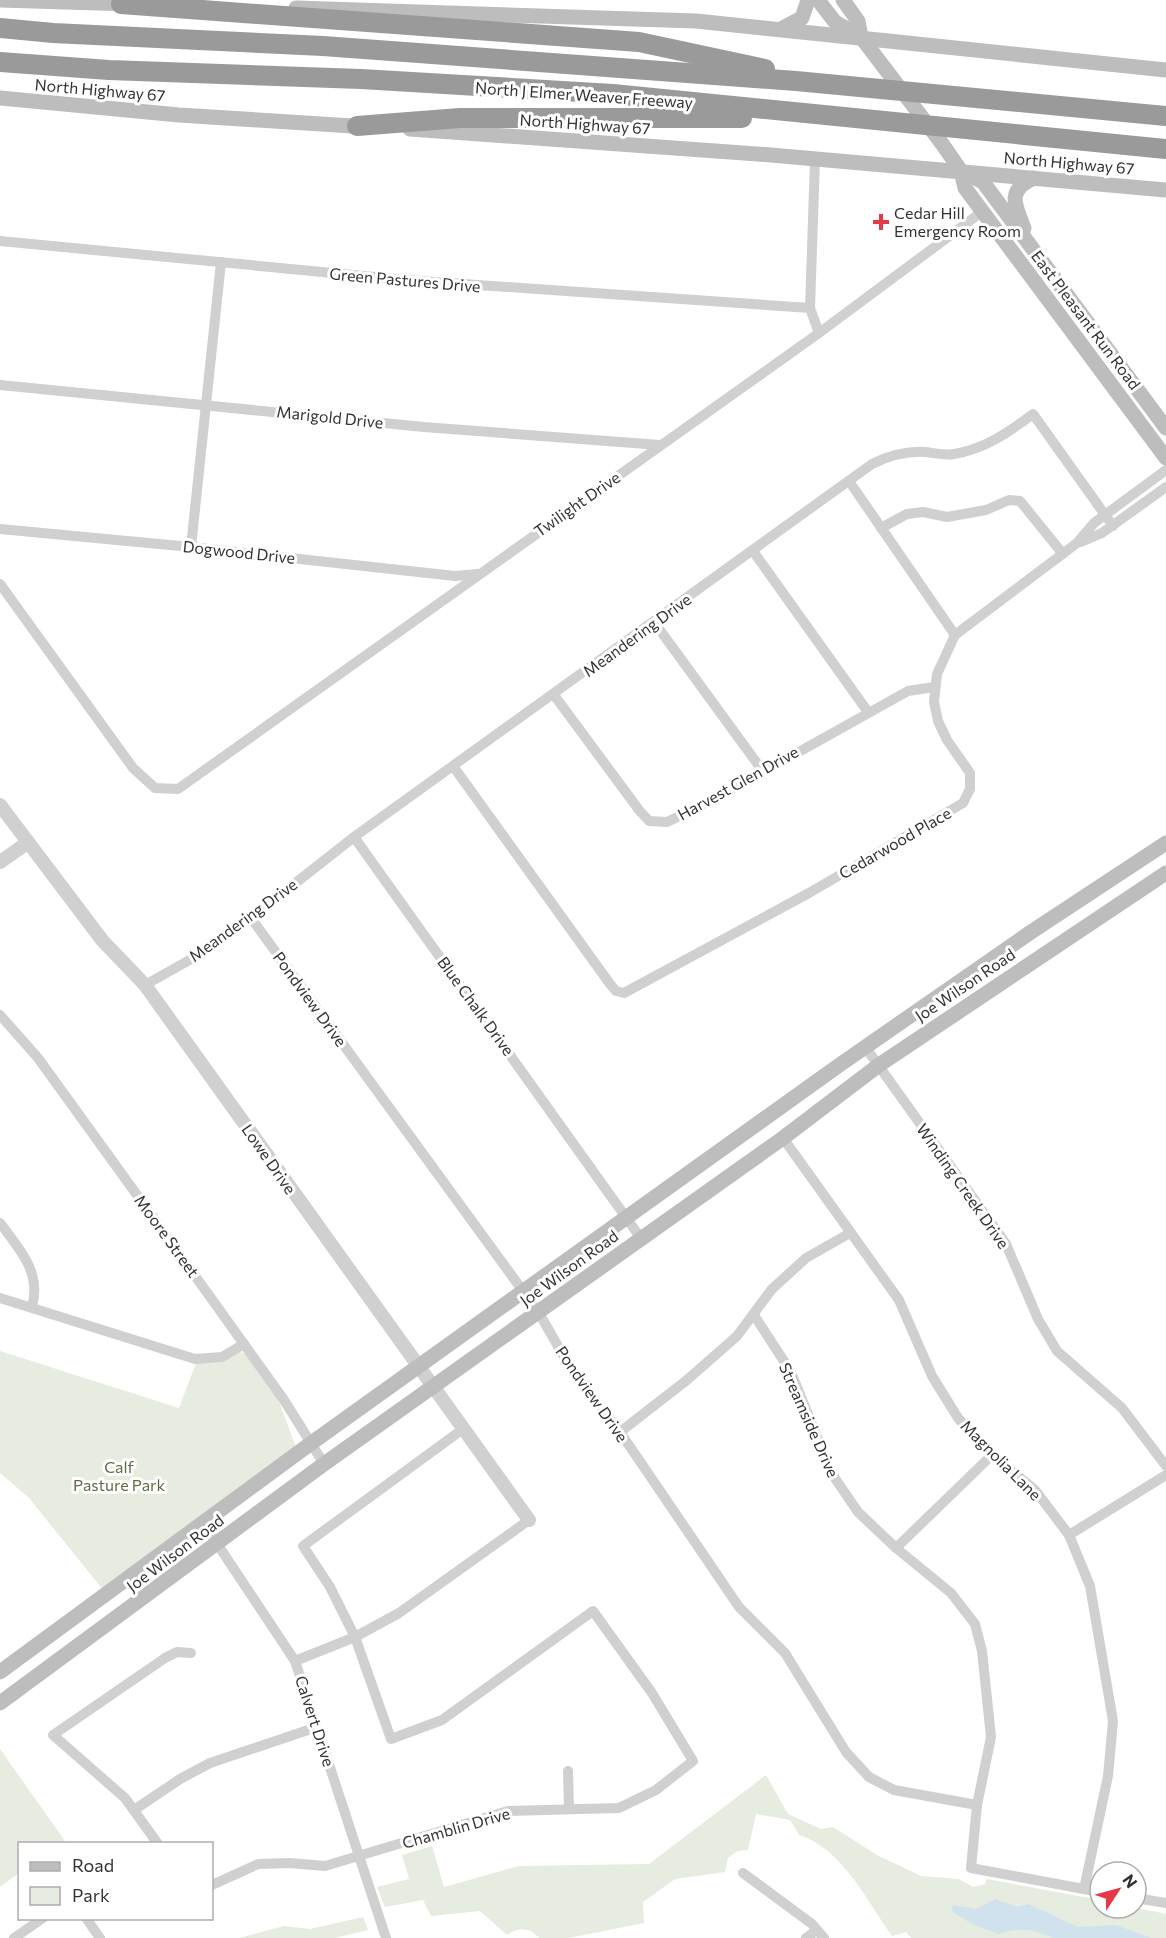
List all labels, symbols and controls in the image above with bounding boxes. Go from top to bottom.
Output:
street label: North Highway 67 [34,74,166,105]
street label: North J Elmer Weaver Freeway [474,77,694,112]
street label: North Highway 67 [519,109,651,138]
street label: North Highway 67 [1003,147,1135,178]
place label: Cedar Hill Emergency Room [894,203,1021,240]
marker: Cedar Hill Emergency Room [872,213,890,231]
street label: East Pleasant Run Road [1028,246,1145,393]
street label: Green Pastures Drive [329,263,481,296]
street label: Marigold Drive [276,401,384,432]
street label: Twilight Drive [530,467,623,540]
street label: Dogwood Drive [182,536,296,567]
street label: Meandering Drive [579,589,694,680]
street label: Harvest Glen Drive [674,742,801,824]
street label: Cedarwood Place [835,803,954,882]
street label: Meandering Drive [185,874,300,965]
street label: Joe Wilson Road [911,944,1018,1025]
street label: Pondview Drive [270,947,351,1050]
street label: Blue Chalk Drive [434,952,519,1059]
street label: Lowe Drive [238,1120,300,1197]
street label: Winding Creek Drive [913,1120,1014,1252]
street label: Moore Street [131,1191,204,1281]
street label: Joe Wilson Road [516,1226,621,1310]
street label: Pondview Drive [552,1342,633,1445]
street label: Streamside Drive [776,1360,843,1480]
street label: Magnolia Lane [957,1416,1045,1504]
park label: Calf Pasture Park [73,1457,165,1494]
street label: Joe Wilson Road [122,1510,227,1595]
street label: Calvert Drive [292,1673,339,1769]
street label: Chamblin Drive [400,1803,512,1852]
legend [18,1842,213,1920]
text: Road [72,1854,114,1876]
north arrow [1088,1860,1148,1920]
text: N [1119,1870,1142,1891]
text: Park [72,1884,110,1906]

